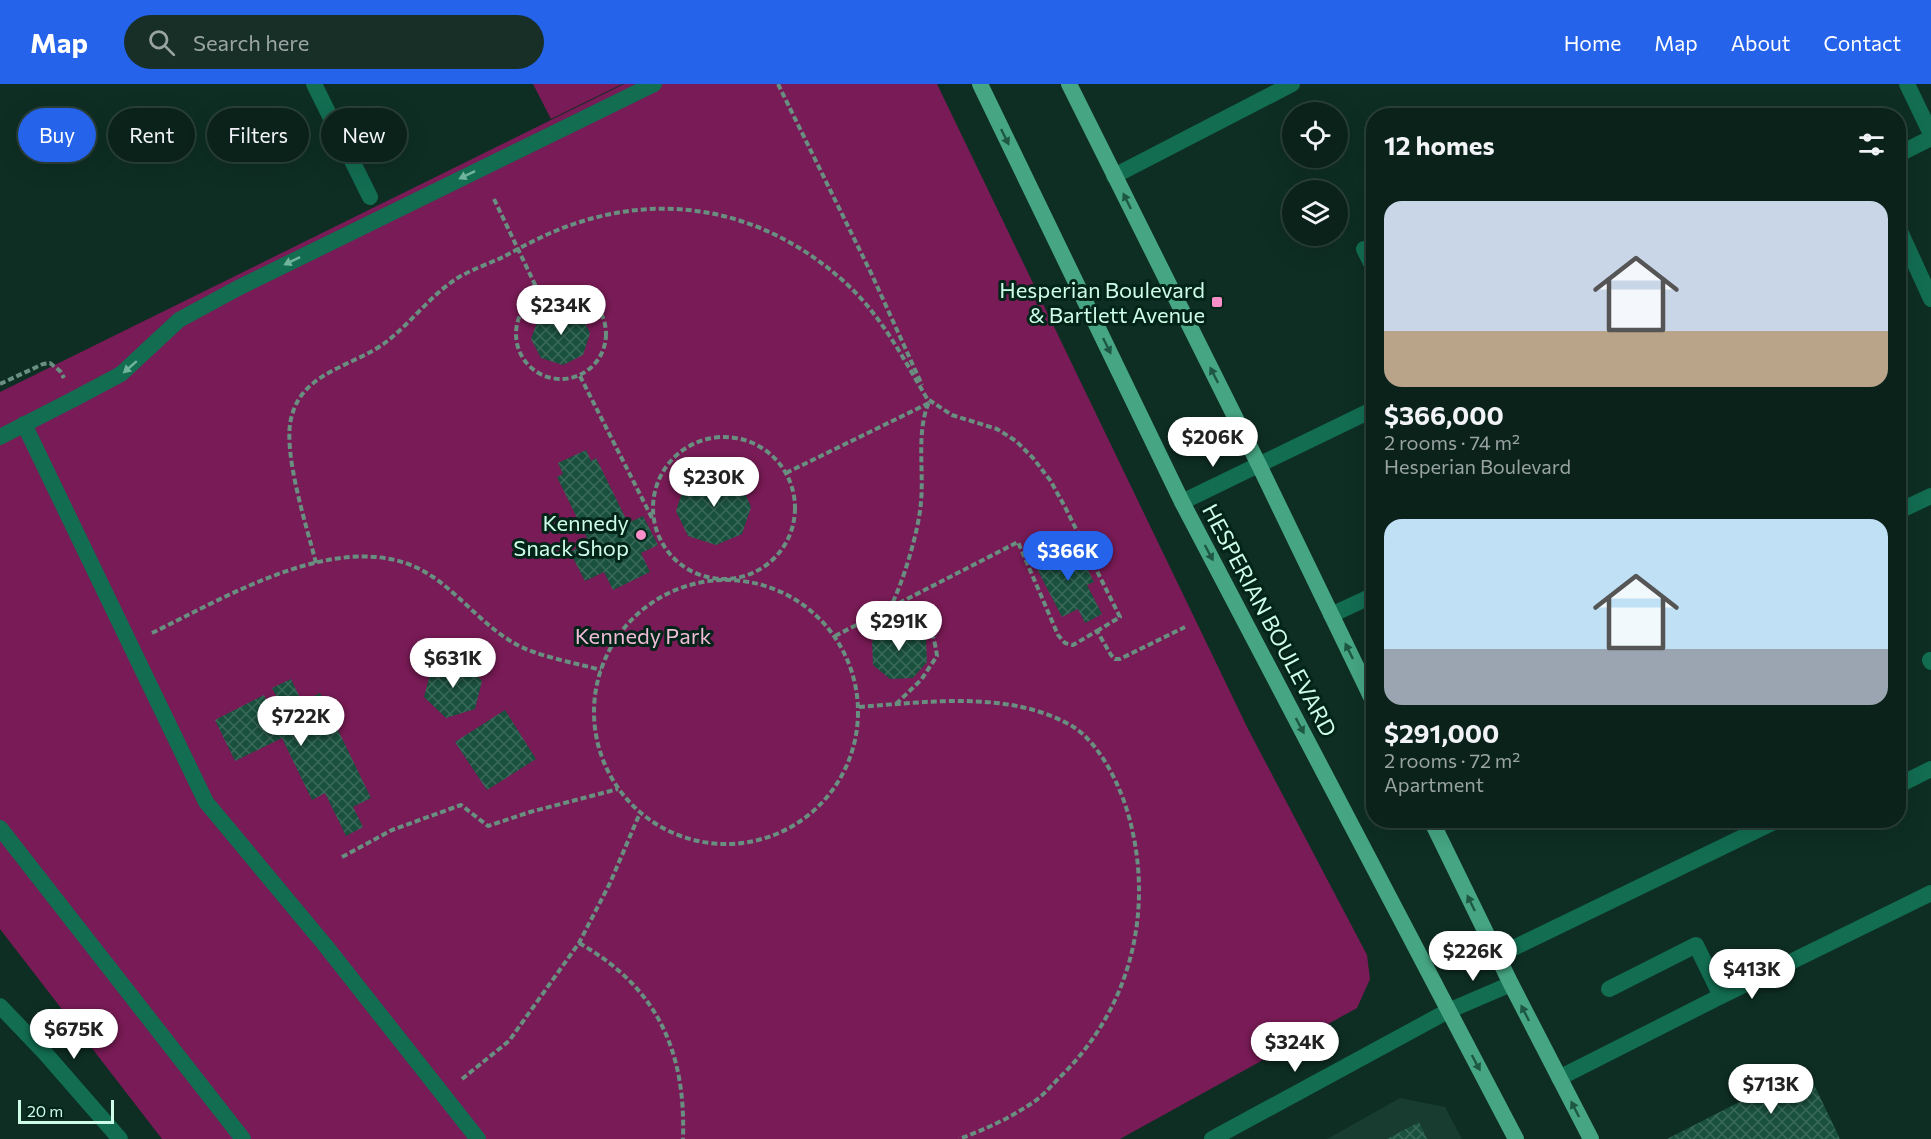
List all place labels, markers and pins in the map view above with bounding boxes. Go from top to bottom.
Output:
place label: Hesperian Boulevard & Bartlett Avenue [999,276,1205,328]
pin: $234K [519,285,603,336]
marker: Hesperian Boulevard & Bartlett Avenue [1210,295,1224,309]
pin: $206K [1171,417,1255,468]
pin: $230K [672,457,756,508]
place label: Kennedy Snack Shop [513,509,629,561]
marker: Kennedy Snack Shop [634,528,648,542]
pin: $366K [1026,531,1110,582]
pin: $291K [857,601,941,652]
pin: $631K [411,638,495,689]
pin: $722K [259,696,343,747]
pin: $226K [1431,931,1515,982]
pin: $413K [1710,949,1794,1000]
pin: $675K [32,1009,116,1060]
pin: $324K [1253,1022,1337,1073]
pin: $713K [1729,1064,1813,1115]

